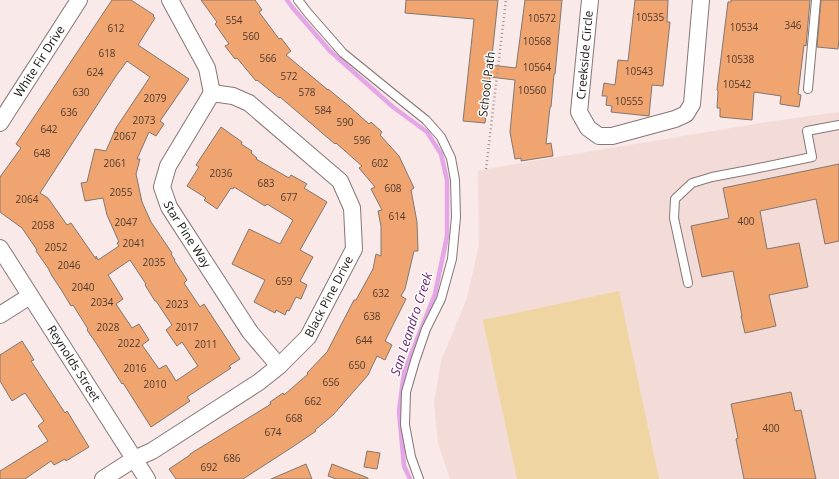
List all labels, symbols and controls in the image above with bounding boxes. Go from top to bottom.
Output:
street label: Creekside Circle [572,10,597,100]
house number: 10535 [636,10,665,24]
house number: 10572 [528,11,557,25]
house number: 554 [225,13,243,27]
house number: 346 [784,18,802,32]
house number: 10534 [730,20,759,34]
house number: 612 [107,21,125,35]
street label: White Fir Drive [10,22,69,101]
house number: 560 [242,29,260,43]
house number: 10568 [523,34,552,48]
house number: 618 [98,46,116,60]
street label: School Path [474,50,499,118]
house number: 566 [259,51,277,65]
house number: 10538 [726,52,755,66]
house number: 10564 [523,60,552,74]
house number: 10543 [625,64,654,78]
house number: 624 [86,65,104,79]
house number: 572 [280,69,298,83]
house number: 10542 [723,77,752,91]
house number: 10560 [518,83,547,97]
house number: 630 [72,85,90,99]
house number: 578 [298,85,316,99]
house number: 2079 [144,91,167,105]
house number: 10555 [615,94,644,108]
house number: 584 [314,103,332,117]
house number: 636 [60,105,78,119]
house number: 2073 [133,113,156,127]
house number: 590 [336,115,354,129]
house number: 642 [40,122,58,136]
house number: 2067 [114,129,137,143]
house number: 596 [353,133,371,147]
house number: 648 [33,146,51,160]
house number: 2061 [104,156,126,170]
house number: 602 [371,156,389,170]
house number: 2036 [210,166,233,180]
house number: 683 [257,176,275,190]
house number: 608 [384,181,402,195]
house number: 2055 [110,185,133,199]
house number: 677 [280,190,298,204]
house number: 2064 [16,192,39,206]
street label: Star Pine Way [160,199,216,272]
house number: 614 [388,209,406,223]
house number: 400 [737,214,755,228]
house number: 2047 [115,215,138,229]
house number: 2058 [32,218,55,232]
house number: 2041 [123,236,145,250]
house number: 2052 [45,240,68,254]
street label: Black Pine Drive [300,253,357,340]
house number: 2035 [143,255,166,269]
house number: 2046 [58,258,81,272]
water label: San Leandro Creek [386,269,436,378]
house number: 659 [275,274,293,288]
house number: 2040 [72,280,95,294]
house number: 632 [372,286,390,300]
house number: 2034 [91,295,114,309]
house number: 2023 [166,297,189,311]
house number: 638 [363,309,381,323]
house number: 2028 [97,320,120,334]
house number: 2017 [176,320,199,334]
street label: Reynolds Street [43,322,105,405]
house number: 644 [355,333,373,347]
house number: 2022 [118,336,141,350]
house number: 2011 [195,337,217,351]
house number: 650 [348,358,366,372]
house number: 2016 [124,361,147,375]
house number: 656 [322,375,340,389]
house number: 2010 [144,377,167,391]
house number: 662 [304,394,322,408]
house number: 668 [285,411,303,425]
house number: 400 [762,421,780,435]
house number: 674 [264,425,282,439]
house number: 686 [223,451,241,465]
house number: 692 [200,460,218,474]

